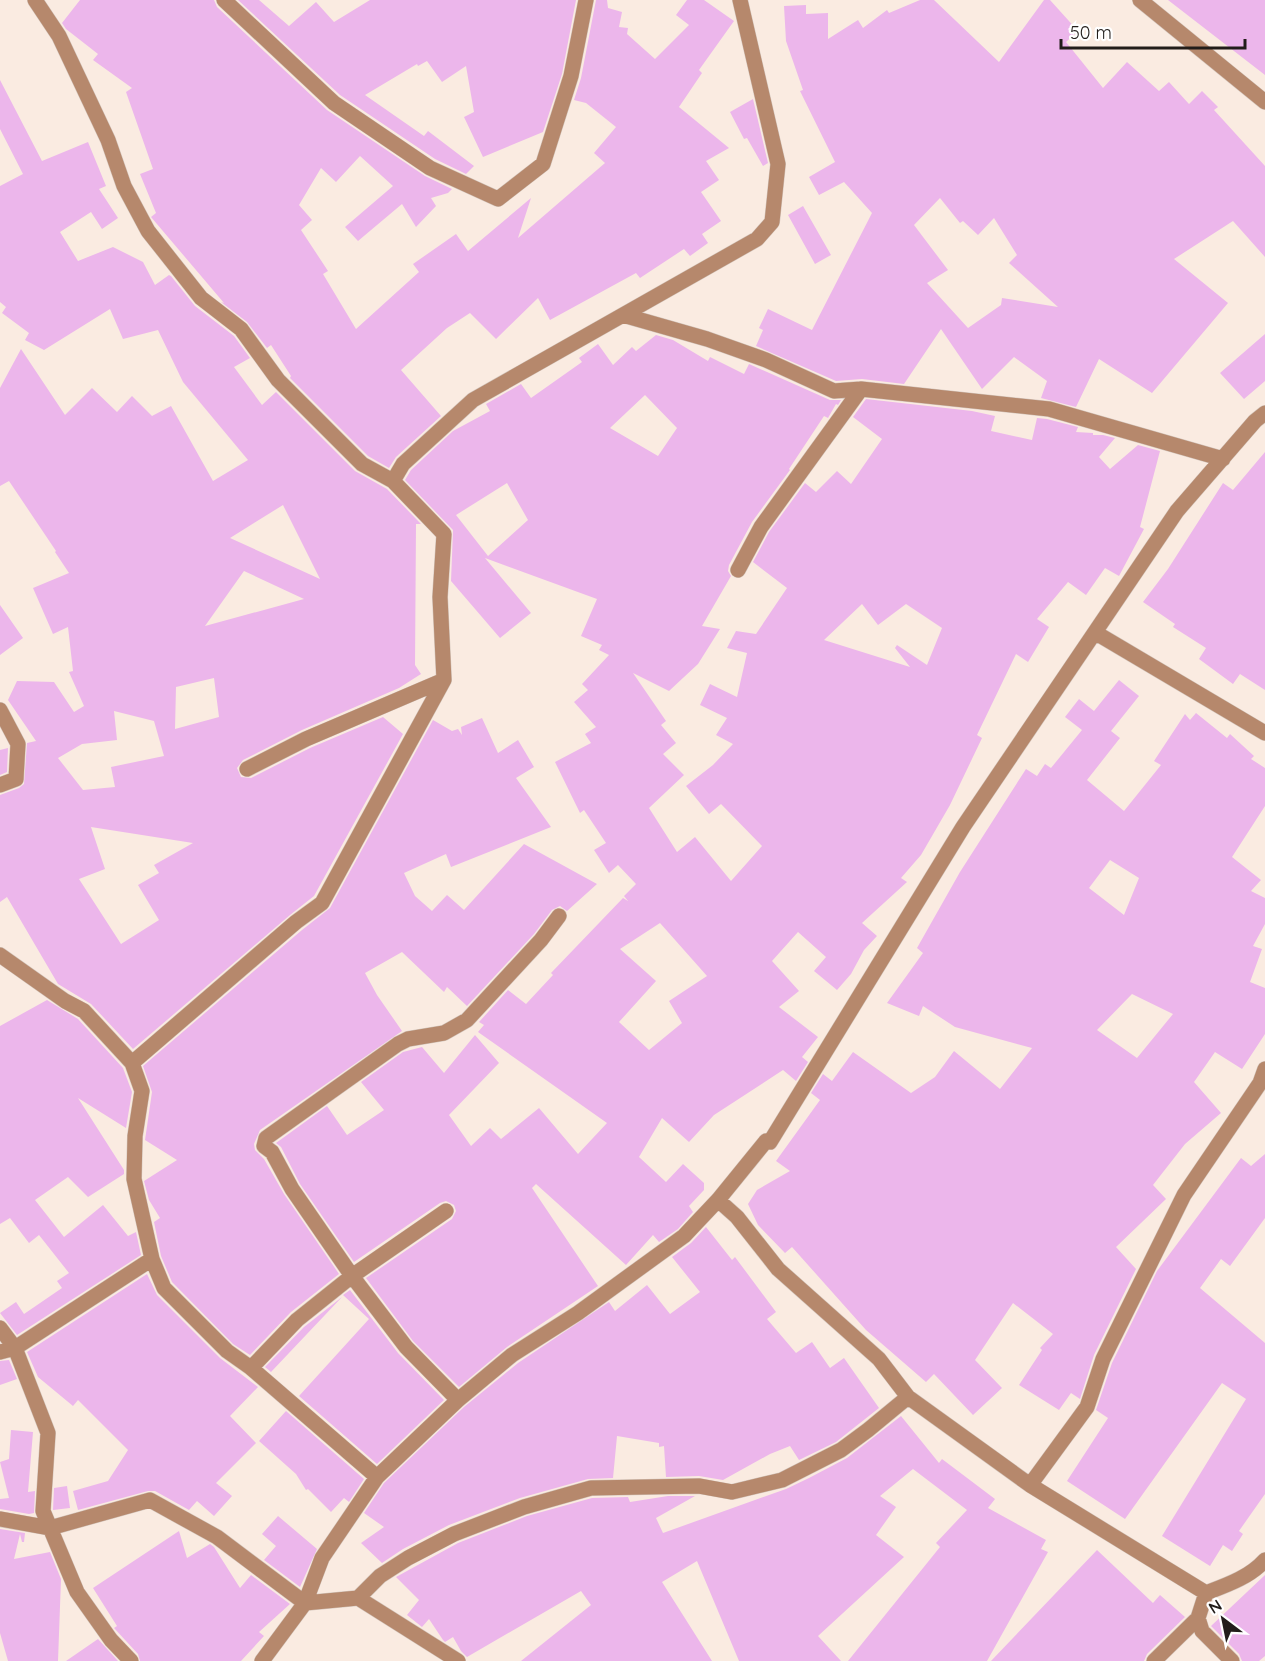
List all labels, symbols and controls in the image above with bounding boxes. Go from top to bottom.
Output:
scale bar [1061,12,1246,50]
text: 50 m [1070,21,1112,44]
north arrow [1193,1589,1253,1649]
text: N [1205,1595,1225,1618]

